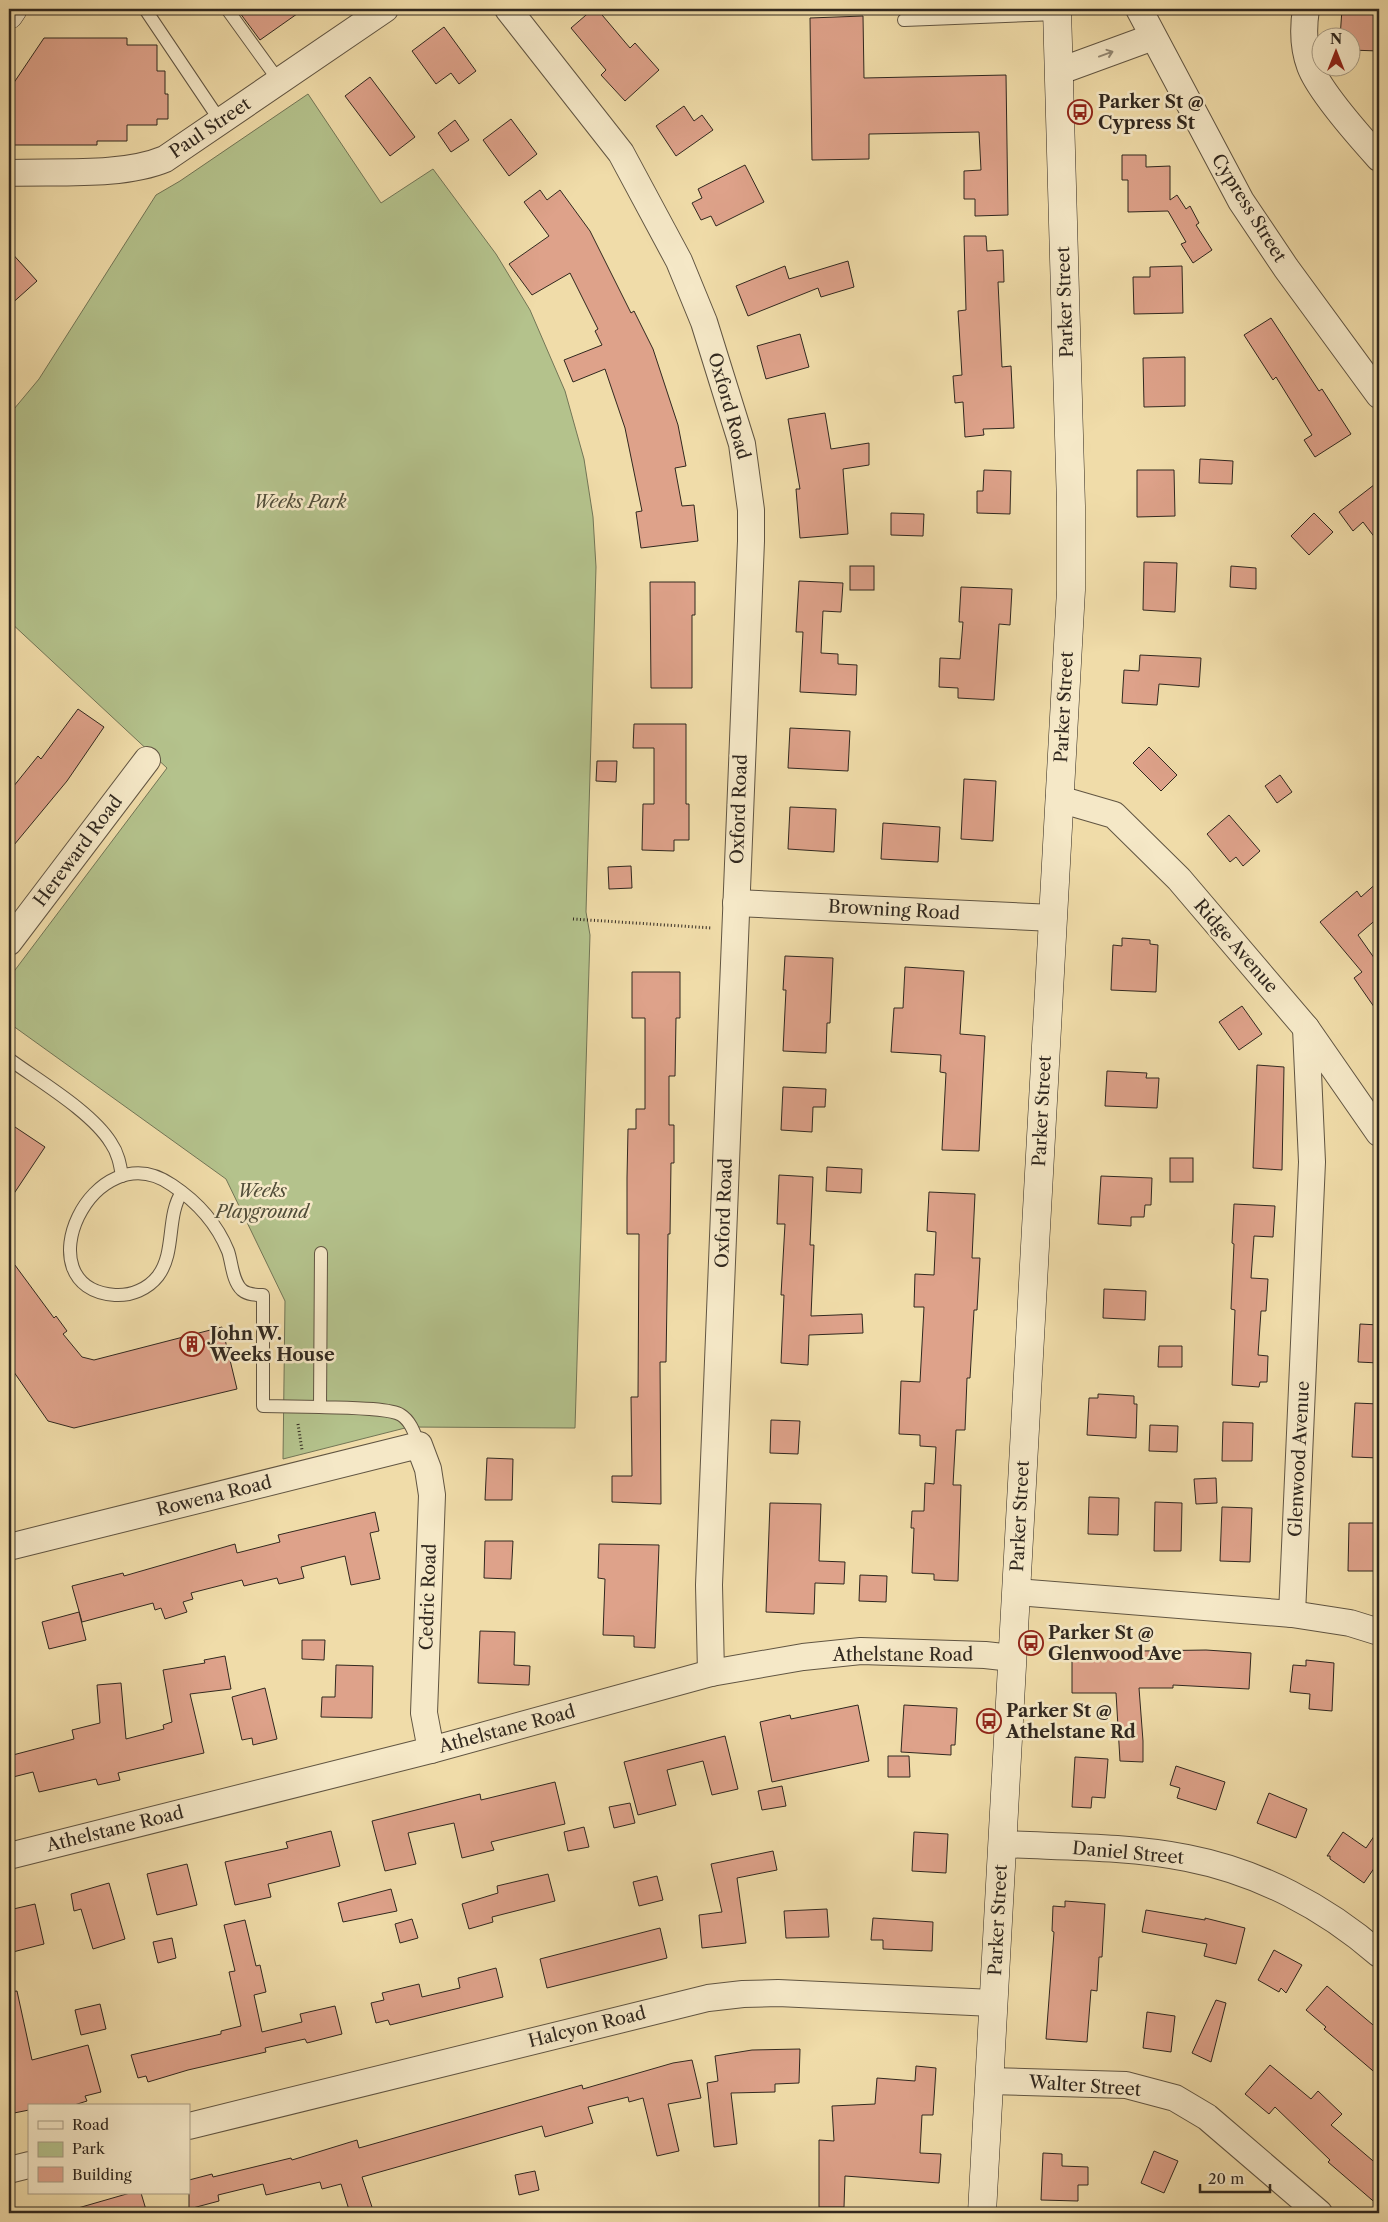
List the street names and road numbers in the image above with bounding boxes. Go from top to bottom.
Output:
street label: Paul Street [165,92,255,163]
street label: Cypress Street [1207,150,1291,267]
street label: Parker Street [1052,245,1078,358]
street label: Oxford Road [703,350,755,462]
street label: Parker Street [1050,650,1078,763]
street label: Oxford Road [726,754,752,864]
street label: Hereward Road [29,791,127,911]
street label: Ridge Avenue [1189,895,1283,997]
street label: Browning Road [827,896,961,924]
street label: Parker Street [1028,1054,1056,1167]
street label: Oxford Road [711,1158,737,1268]
street label: Glenwood Avenue [1284,1380,1314,1538]
street label: Parker Street [1006,1459,1034,1572]
street label: Rowena Road [154,1471,274,1521]
street label: Cedric Road [415,1543,441,1651]
street label: Athelstane Road [832,1644,973,1666]
street label: Athelstane Road [435,1700,578,1758]
street label: Athelstane Road [43,1801,186,1857]
street label: Daniel Street [1071,1837,1185,1869]
street label: Parker Street [984,1863,1012,1976]
street label: Halcyon Road [526,2002,648,2052]
street label: Walter Street [1027,2071,1142,2101]

